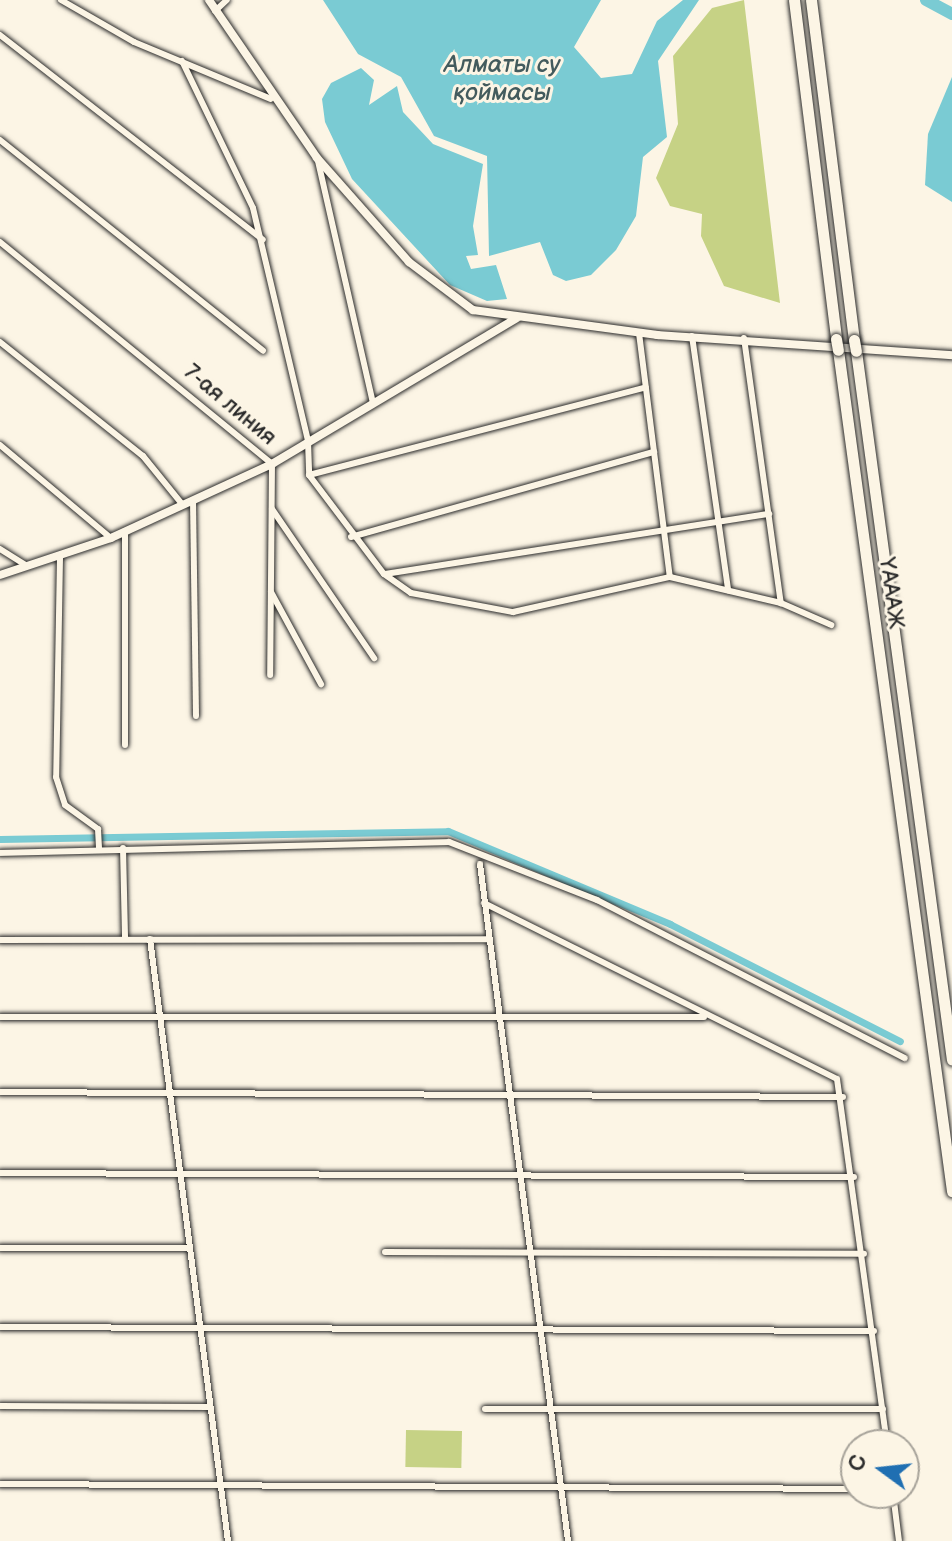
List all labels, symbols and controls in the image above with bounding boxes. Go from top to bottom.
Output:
water label: Алматы су қоймасы [444,51,560,107]
street label: 7-ая линия [179,359,281,451]
street label: ҮАААЖ [873,556,909,630]
north arrow [840,1429,920,1509]
text: С [843,1452,873,1474]

